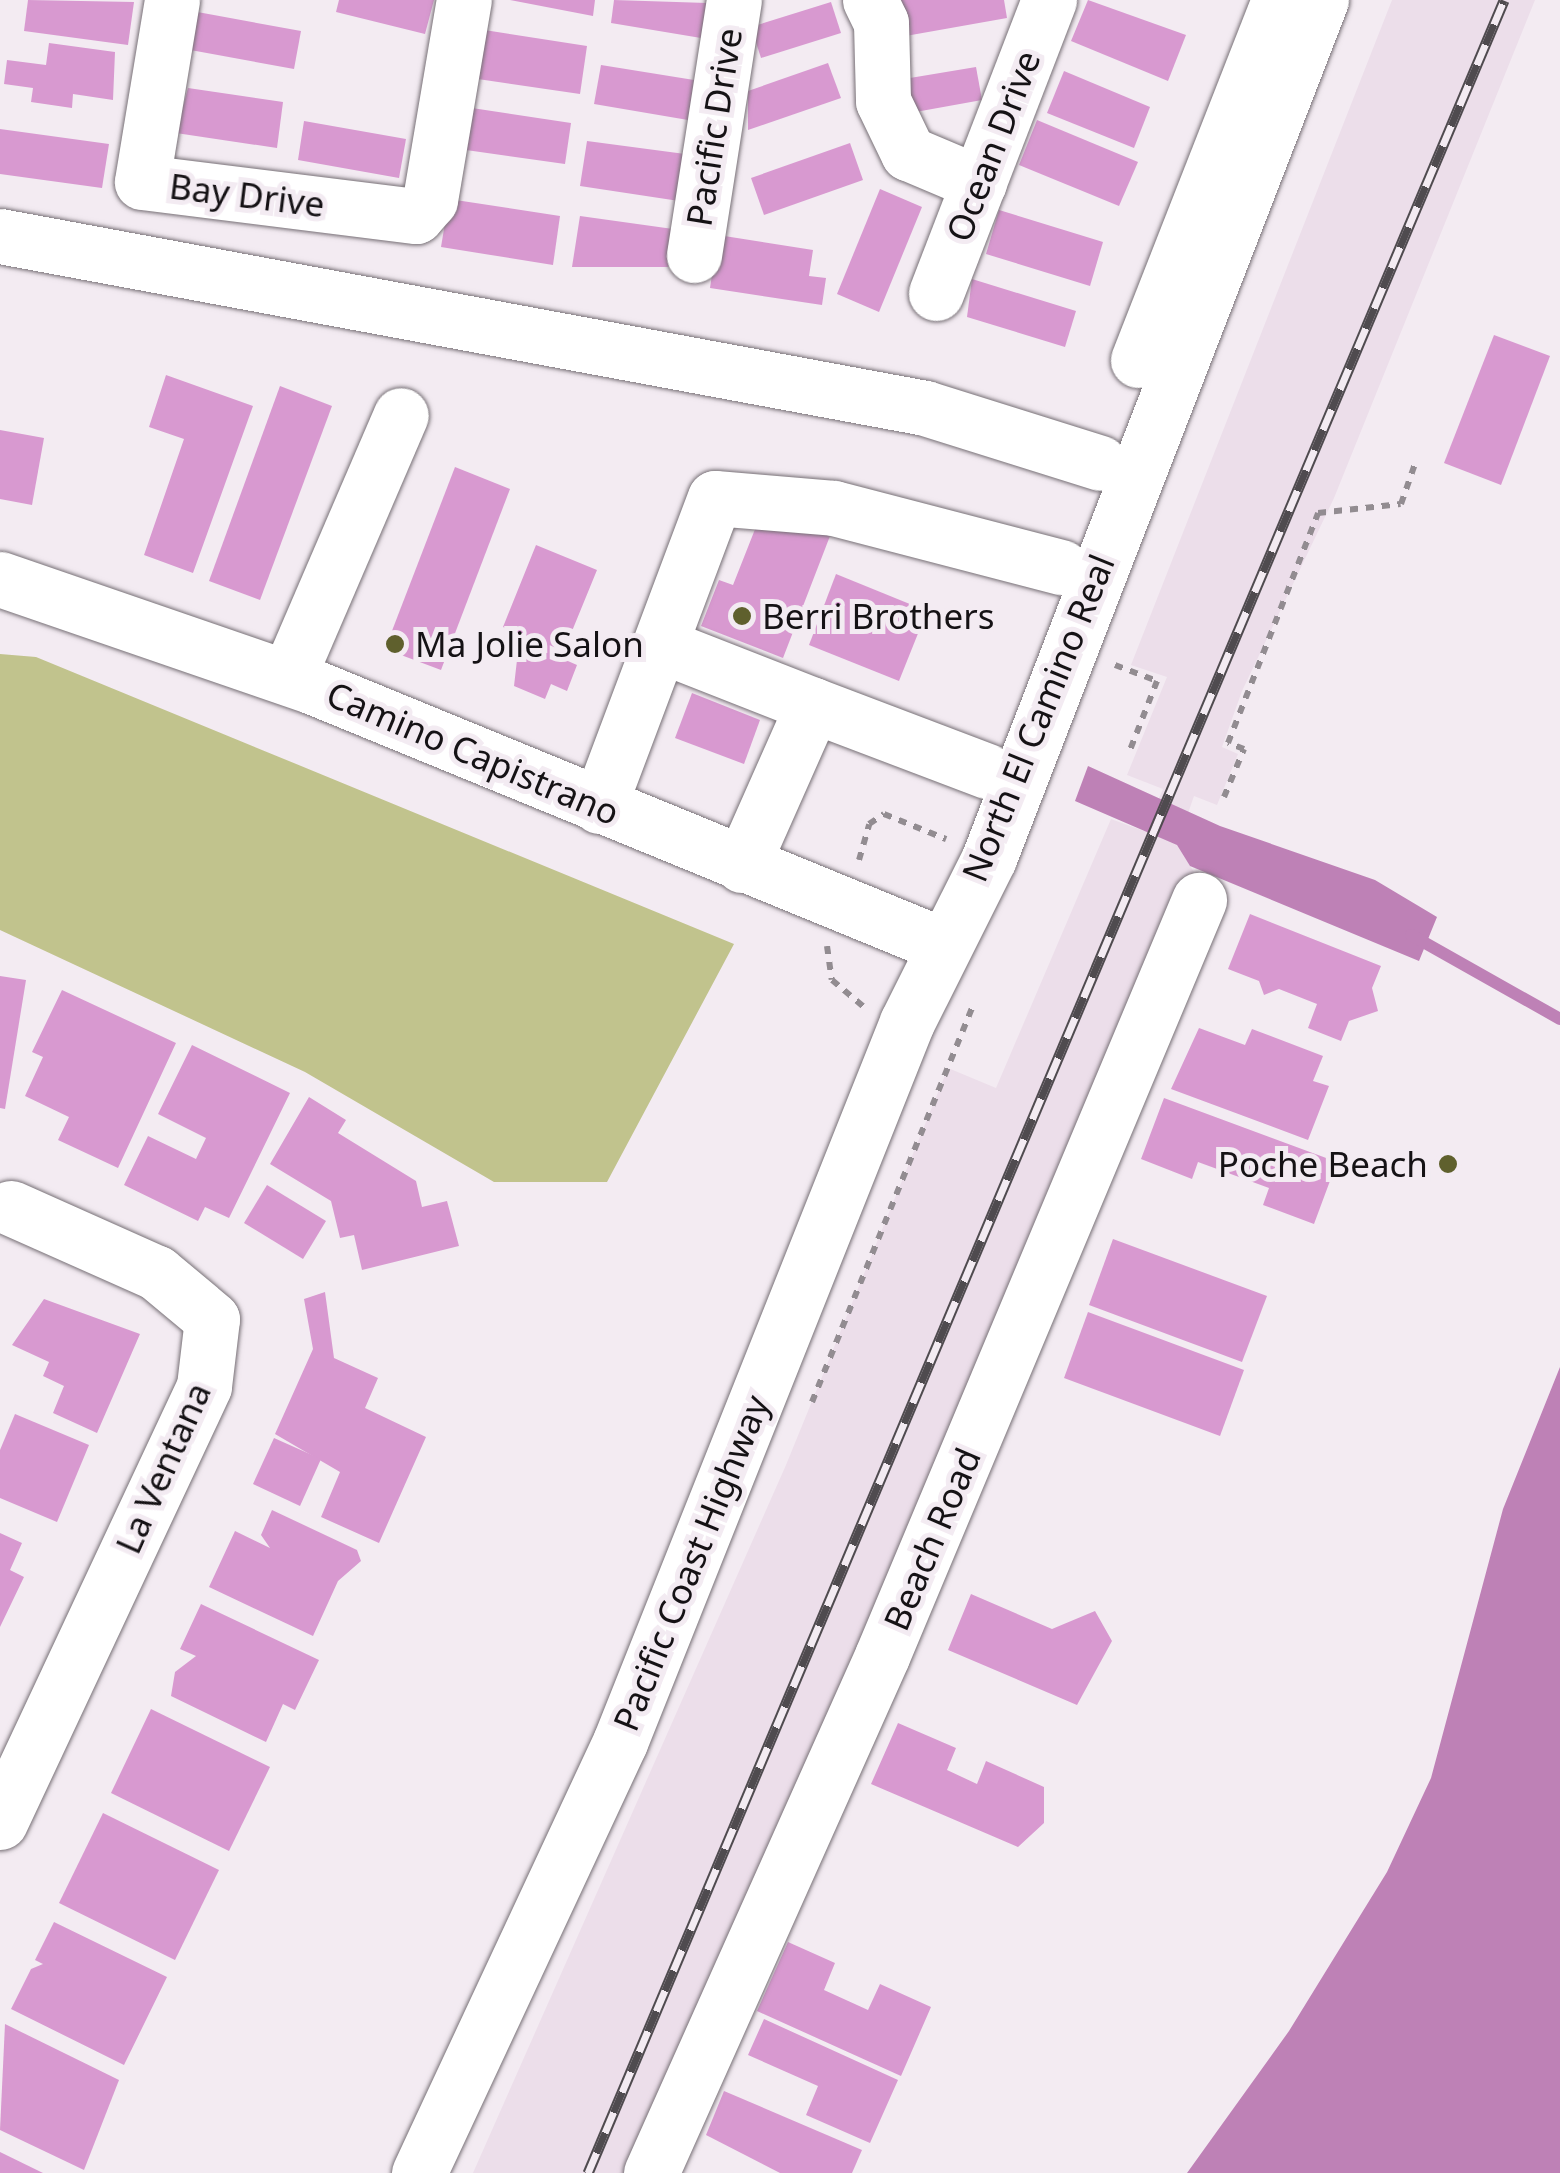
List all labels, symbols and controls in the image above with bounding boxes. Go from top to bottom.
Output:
street label: Pacific Drive [678,25,750,229]
street label: Ocean Drive [937,45,1049,247]
street label: Bay Drive [167,165,327,225]
street label: North El Camino Real [953,548,1123,888]
place label: Berri Brothers [762,595,994,637]
marker: Berri Brothers [731,605,753,627]
place label: Ma Jolie Salon [415,623,644,665]
marker: Ma Jolie Salon [384,633,406,655]
street label: Camino Capistrano [321,672,625,834]
place label: Poche Beach [1218,1143,1428,1185]
marker: Poche Beach [1437,1153,1459,1175]
street label: La Ventana [107,1376,219,1560]
street label: Pacific Coast Highway [604,1389,778,1737]
street label: Beach Road [875,1442,989,1636]

